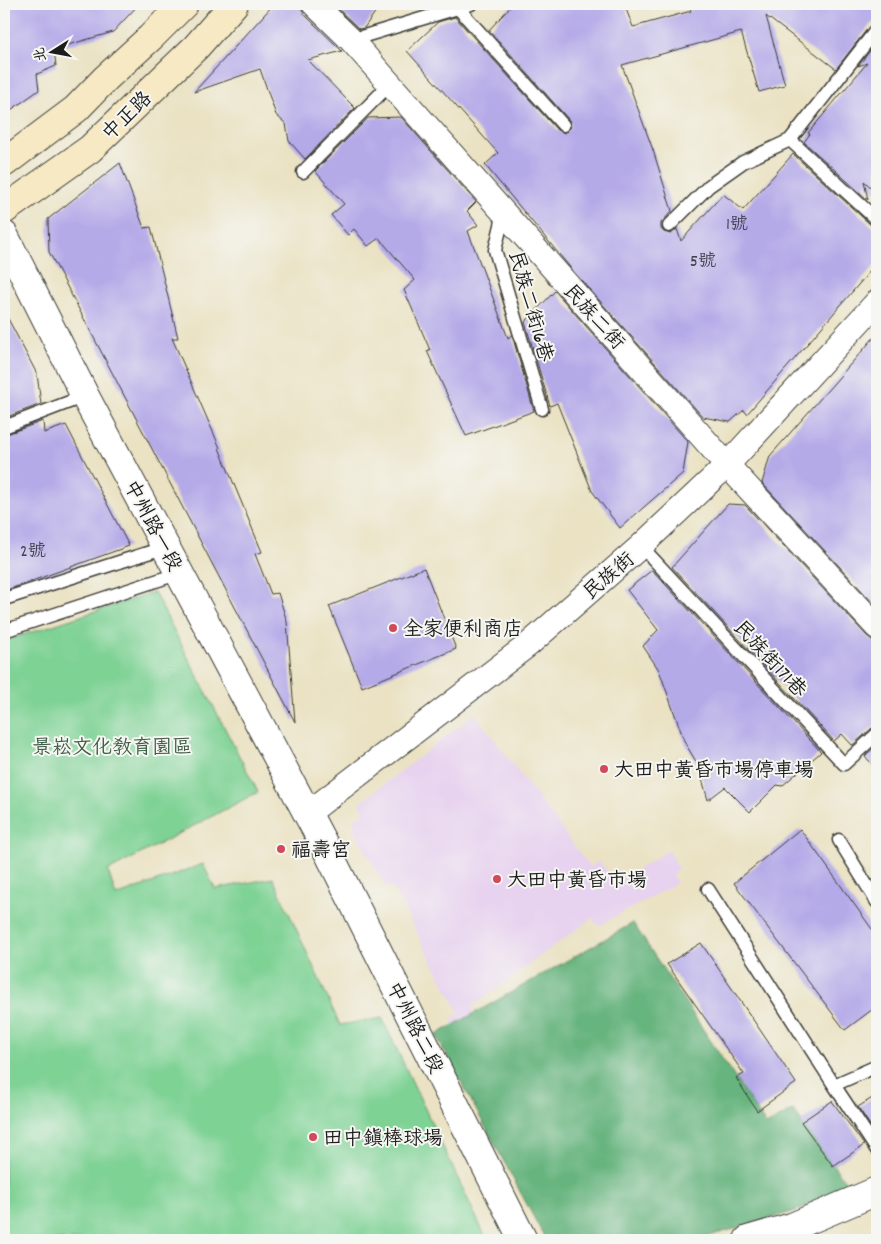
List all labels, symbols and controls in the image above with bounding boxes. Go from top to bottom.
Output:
north arrow [28,28,78,78]
text: 北 [30,45,52,63]
street label: 中正路 [97,86,160,148]
house number: 1號 [726,213,748,238]
street label: 民族二街16巷 [500,248,559,367]
house number: 5號 [690,250,716,275]
street label: 民族二街 [556,279,630,357]
street label: 中州路一段 [116,476,187,577]
house number: 2號 [20,540,46,565]
street label: 民族街 [578,547,642,608]
street label: 民族街171巷 [726,615,813,706]
place label: 全家便利商店 [403,617,523,645]
marker: 全家便利商店 [387,622,399,634]
park label: 景崧文化教育園區 [32,735,192,763]
place label: 大田中黃昏市場停車場 [614,758,814,786]
marker: 大田中黃昏市場停車場 [598,763,610,775]
place label: 福壽宮 [291,838,351,866]
marker: 福壽宮 [275,843,287,855]
place label: 大田中黃昏市場 [507,868,647,896]
marker: 大田中黃昏市場 [491,873,503,885]
street label: 中州路二段 [378,977,449,1079]
place label: 田中鎮棒球場 [323,1126,443,1154]
marker: 田中鎮棒球場 [307,1131,319,1143]

